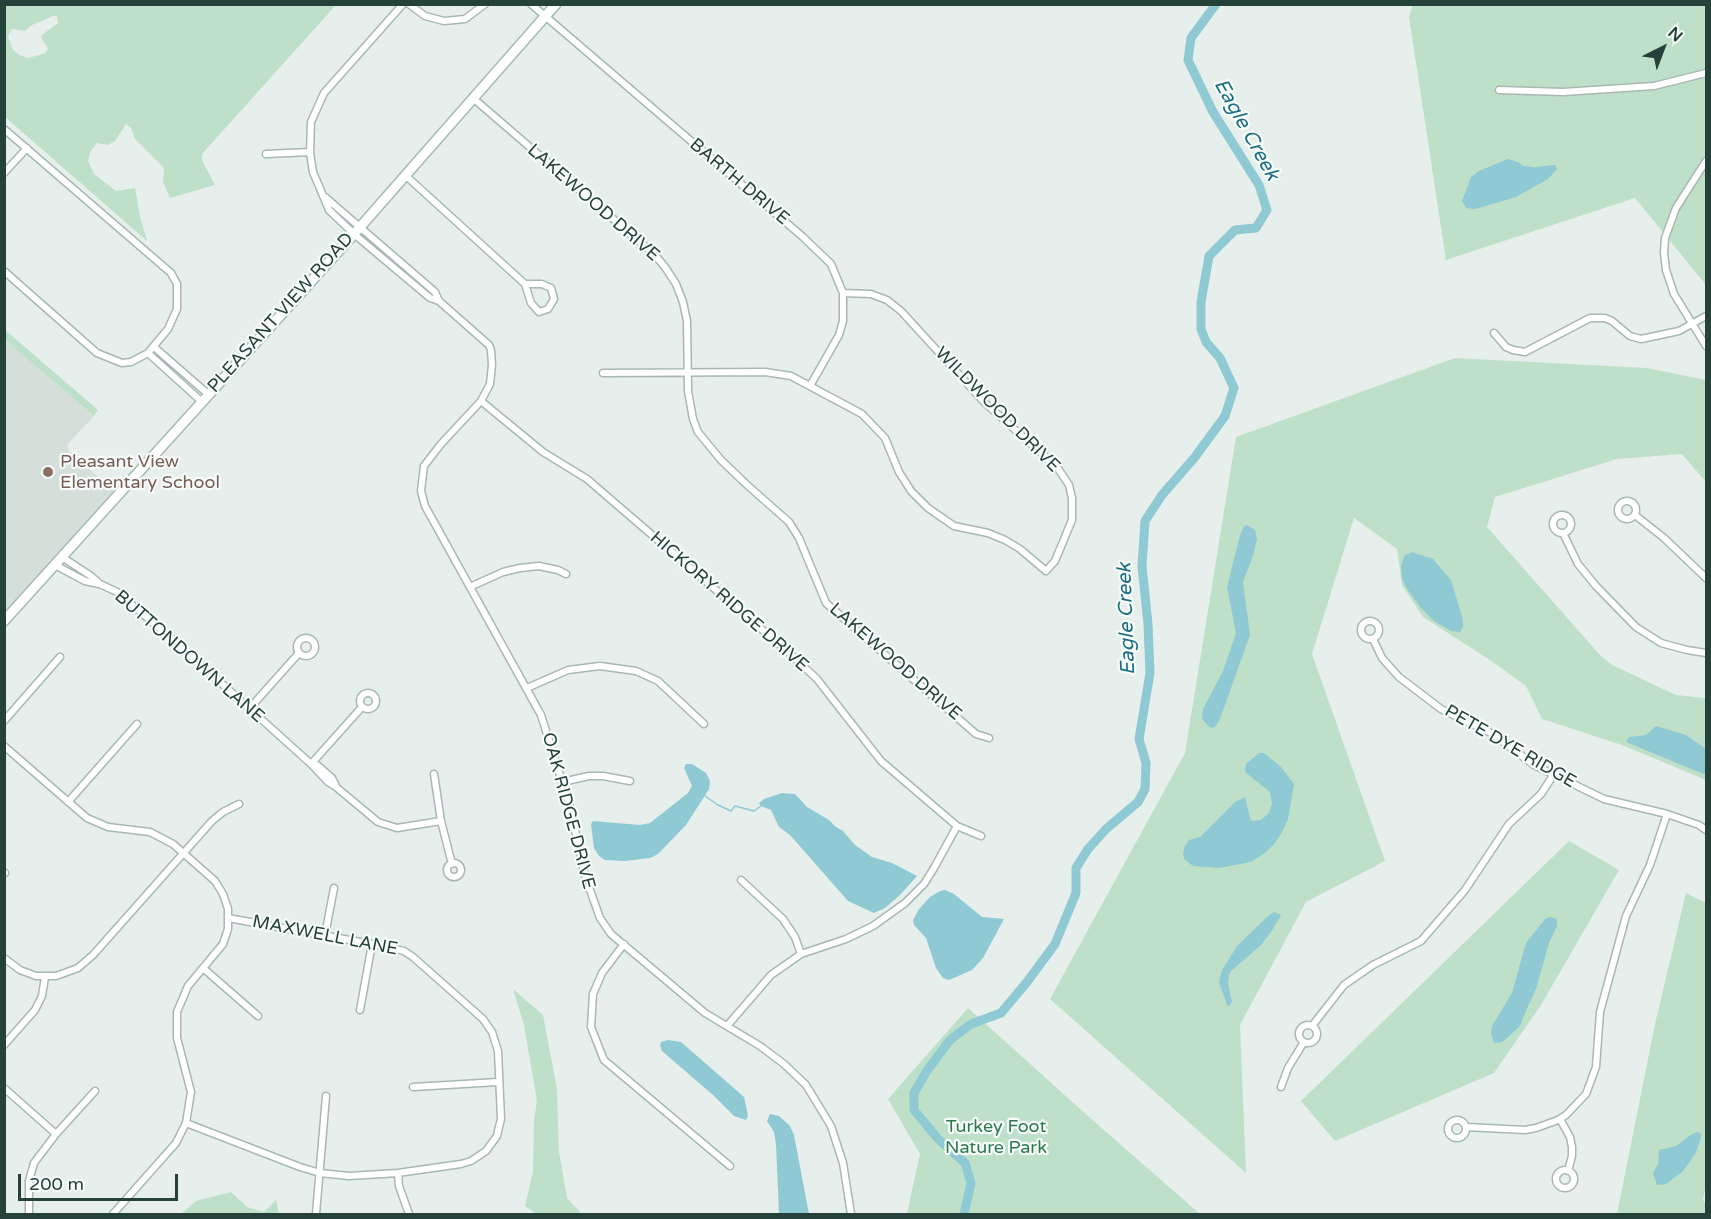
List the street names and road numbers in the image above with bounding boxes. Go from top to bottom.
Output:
street label: BARTH DRIVE [685,134,793,230]
street label: LAKEWOOD DRIVE [523,140,663,266]
street label: PLEASANT VIEW ROAD [203,228,359,398]
street label: WILDWOOD DRIVE [930,343,1064,477]
street label: HICKORY RIDGE DRIVE [645,527,813,677]
street label: BUTTONDOWN LANE [110,586,268,728]
street label: LAKEWOOD DRIVE [825,599,965,725]
street label: PETE DYE RIDGE [1441,701,1579,793]
street label: OAK RIDGE DRIVE [537,730,599,892]
street label: MAXWELL LANE [250,911,400,961]

